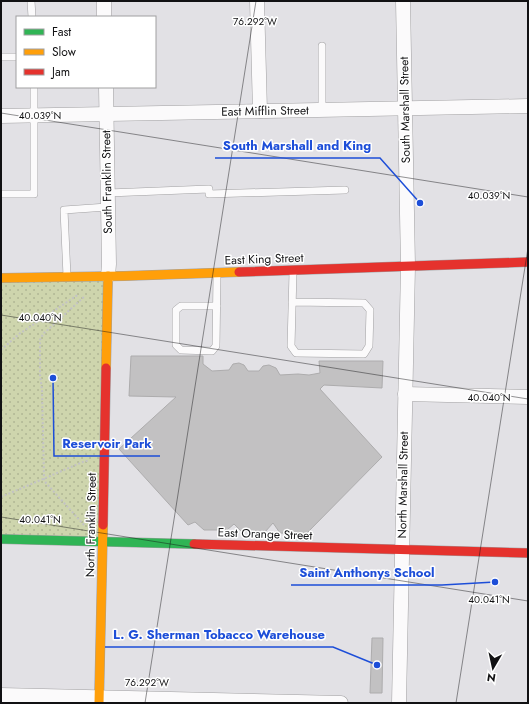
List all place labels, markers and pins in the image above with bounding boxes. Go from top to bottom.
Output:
callout: South Marshall and King [215,133,380,158]
callout: Reservoir Park [54,431,160,456]
callout: Saint Anthonys School [291,560,442,585]
callout: L. G. Sherman Tobacco Warehouse [105,622,333,647]

